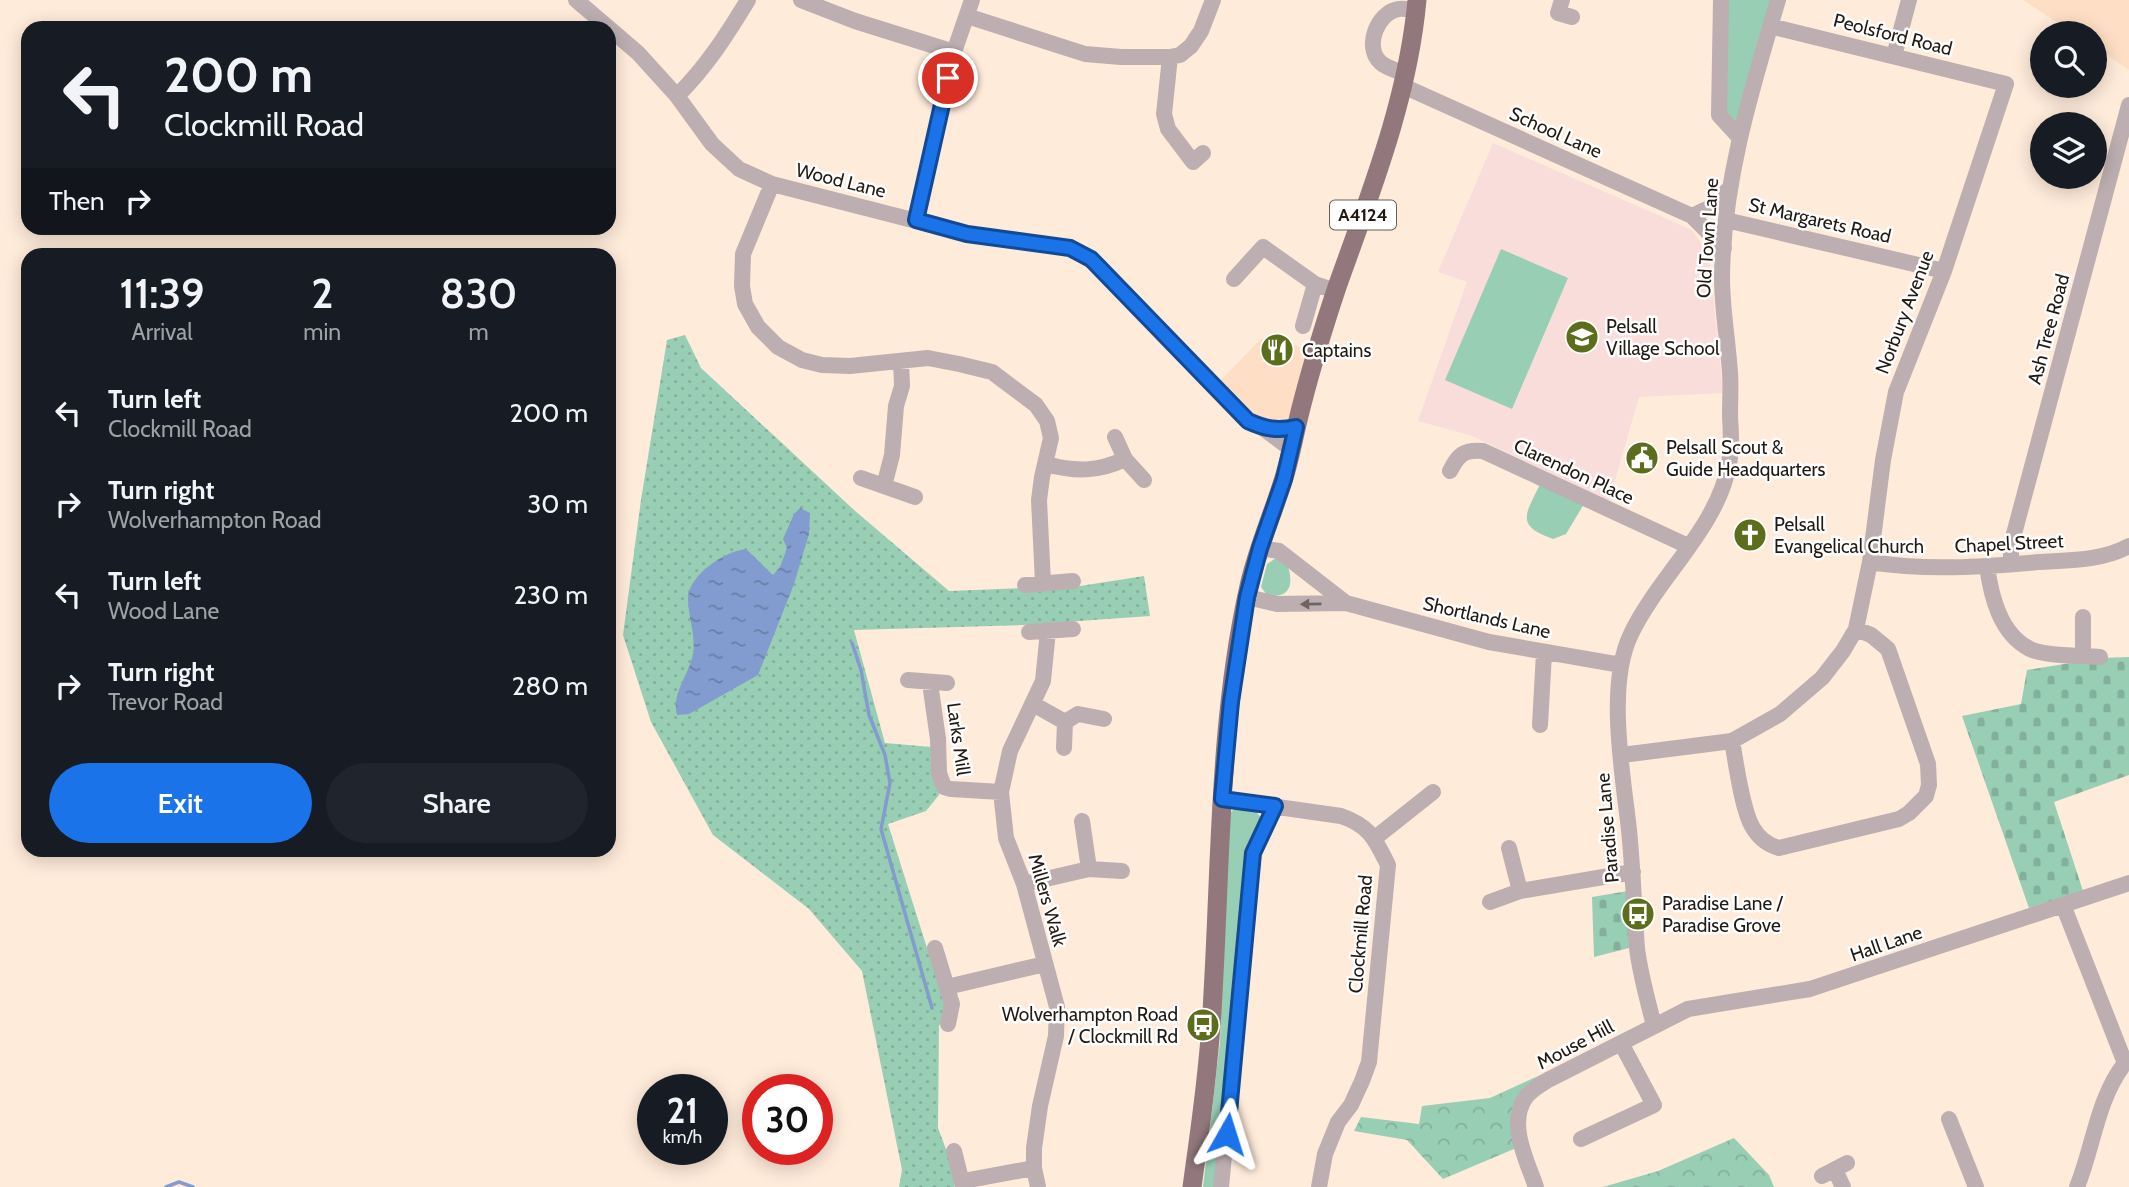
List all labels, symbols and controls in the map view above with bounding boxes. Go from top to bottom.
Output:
street label: Peolsford Road [1831,9,1955,60]
map controls [2030,21,2107,189]
button: search [2030,21,2107,98]
text: 200 m [164,45,313,104]
pin [918,48,978,108]
icon: left [49,49,140,140]
icon: arrive [929,59,967,97]
street label: School Lane [1506,102,1606,163]
text: Clockmill Road [164,105,364,144]
button: layers [2030,112,2107,189]
street label: Wood Lane [793,158,889,203]
street label: Old Town Lane [1692,177,1723,299]
icon: right [119,182,157,220]
text: Then [49,185,105,217]
street label: St Margarets Road [1746,193,1893,248]
road number: A4124 [1330,200,1396,230]
street label: Norbury Avenue [1870,247,1939,377]
text: 11:39 [120,267,205,319]
text: 2 [311,267,333,319]
text: 830 [440,267,517,319]
street label: Ash Tree Road [2023,271,2074,387]
place label: Pelsall Village School [1606,315,1720,360]
text: Arrival [132,318,193,346]
text: min [303,318,341,346]
text: m [469,318,489,346]
school or university icon: Pelsall Village School [1563,318,1601,356]
restaurant icon: Captains [1258,331,1296,369]
place label: Captains [1302,339,1371,362]
text: Turn left [108,383,201,415]
icon: left [49,394,87,432]
text: 200 m [509,397,588,429]
text: Clockmill Road [108,415,252,443]
street label: Clarendon Place [1510,434,1638,509]
place label: Pelsall Scout & Guide Headquarters [1666,436,1825,481]
public building icon: Pelsall Scout & Guide Headquarters [1623,439,1661,477]
text: Turn right [108,474,214,506]
icon: right [49,485,87,523]
text: 30 m [527,488,588,520]
text: Wolverhampton Road [108,506,321,534]
place label: Pelsall Evangelical Church [1774,513,1924,558]
church icon: Pelsall Evangelical Church [1731,516,1769,554]
street label: Chapel Street [1954,529,2065,558]
text: Turn left [108,565,201,597]
icon: left [49,576,87,614]
text: 230 m [514,579,588,611]
street label: Shortlands Lane [1421,592,1553,643]
text: Wood Lane [108,597,219,625]
one-way arrow [1300,598,1322,609]
text: Turn right [108,656,214,688]
icon: right [49,667,87,705]
text: 280 m [512,670,588,702]
text: Trevor Road [108,688,223,716]
street label: Larks Mill [942,701,975,778]
button: Exit [49,763,312,843]
button: Share [326,763,588,843]
street label: Paradise Lane [1591,772,1624,884]
street label: Millers Walk [1023,851,1072,950]
street label: Clockmill Road [1344,874,1377,994]
place label: Paradise Lane / Paradise Grove [1662,892,1783,937]
bus stop icon: Paradise Lane / Paradise Grove [1619,895,1657,933]
street label: Hall Lane [1847,920,1925,966]
place label: Wolverhampton Road / Clockmill Rd [1002,1003,1178,1048]
bus stop icon: Wolverhampton Road / Clockmill Rd [1184,1006,1222,1044]
street label: Mouse Hill [1533,1014,1618,1074]
speed limit sign: 30 [742,1074,833,1165]
text: 21 [667,1089,698,1132]
position arrow [1190,1097,1264,1171]
text: km/h [663,1126,702,1148]

